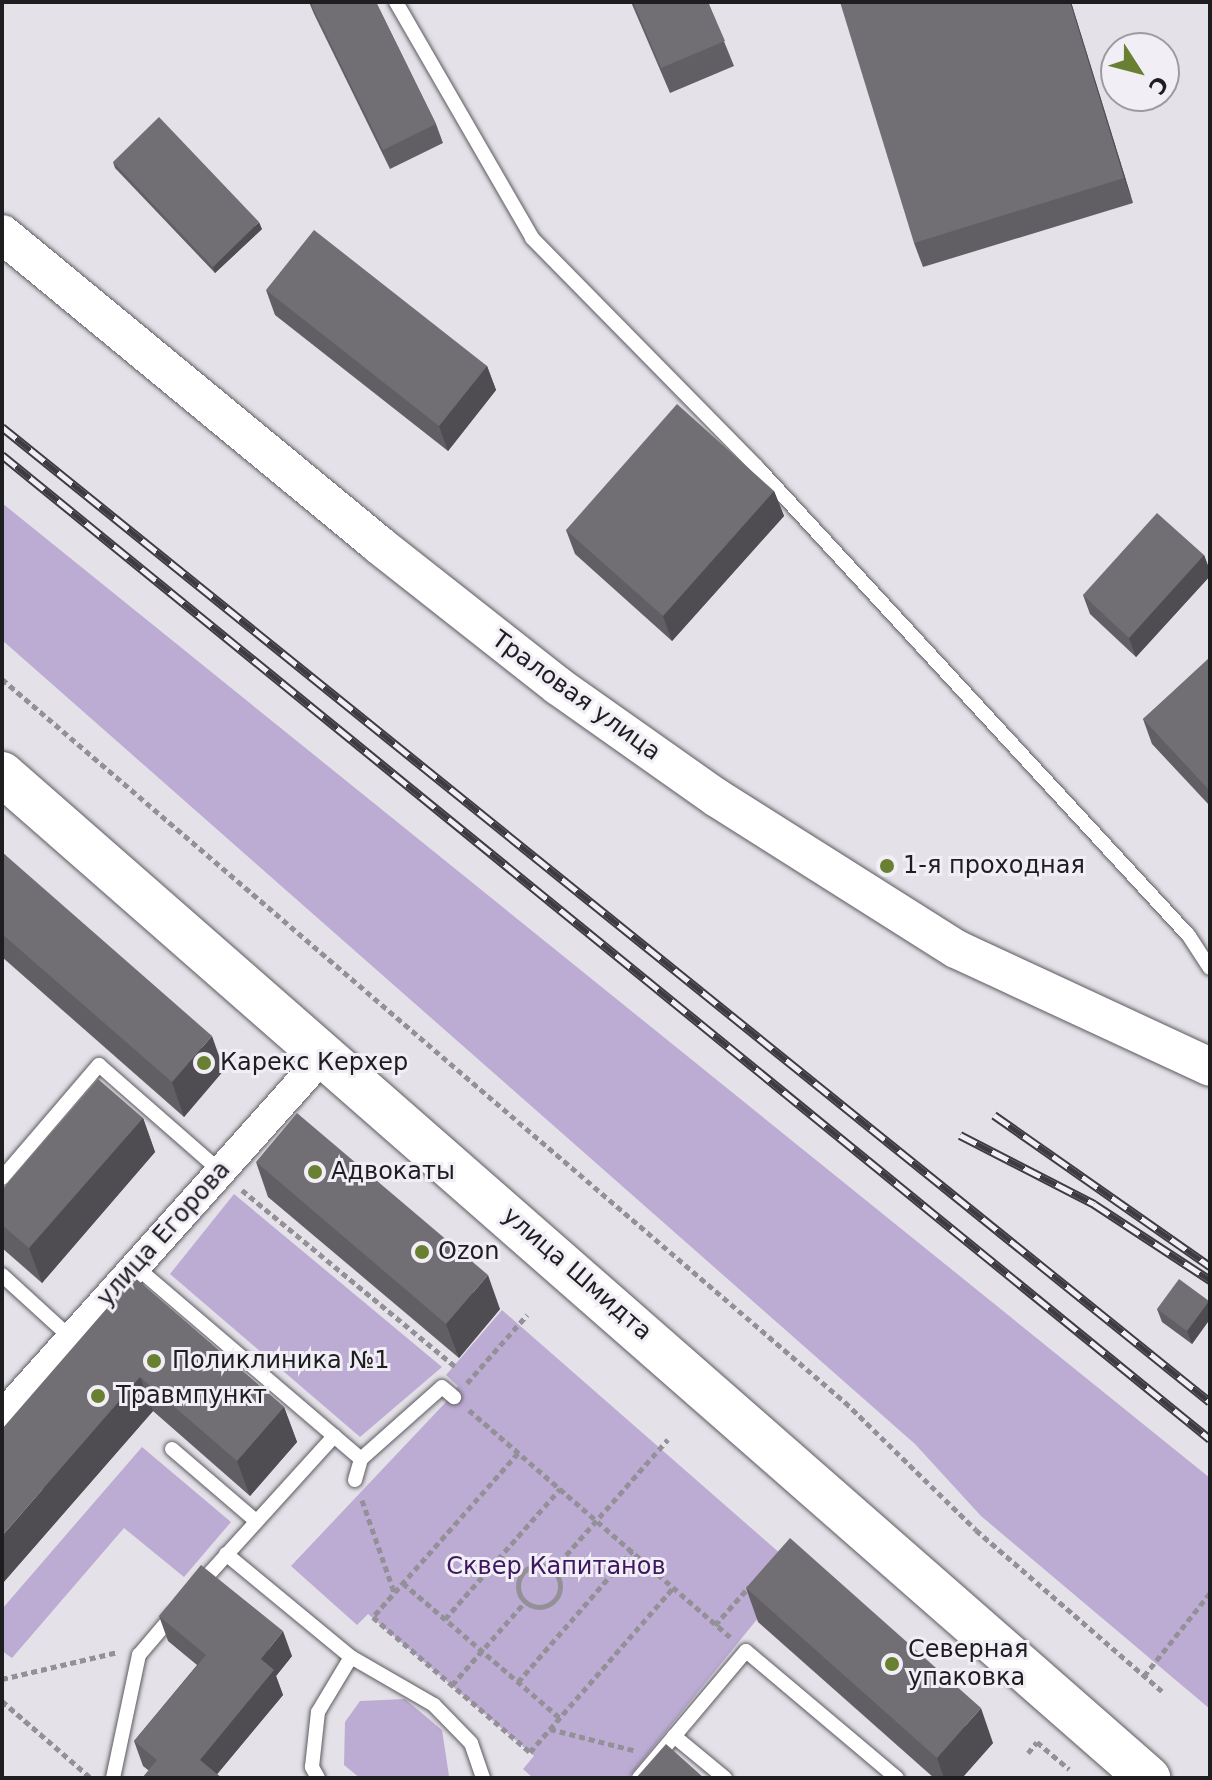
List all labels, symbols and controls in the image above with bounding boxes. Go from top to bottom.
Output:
north arrow [1100,32,1180,112]
text: С [1143,71,1173,99]
street label: Траловая улица [486,625,666,767]
place label: 1-я проходная [903,852,1085,880]
marker: 1-я проходная [878,857,896,875]
place label: Карекс Керхер [220,1049,408,1077]
marker: Карекс Керхер [195,1054,213,1072]
street label: улица Егорова [91,1156,237,1312]
place label: Адвокаты [331,1158,455,1186]
marker: Адвокаты [306,1163,324,1181]
street label: улица Шмидта [496,1201,658,1347]
place label: Ozon [438,1238,499,1266]
marker: Ozon [413,1243,431,1261]
place label: Поликлиника №1 [172,1347,389,1375]
marker: Поликлиника №1 [143,1350,165,1372]
place label: Травмпункт [116,1382,267,1410]
marker: Травмпункт [87,1385,109,1407]
park label: Сквер Капитанов [446,1553,666,1581]
place label: Северная упаковка [908,1636,1029,1692]
marker: Северная упаковка [883,1655,901,1673]

